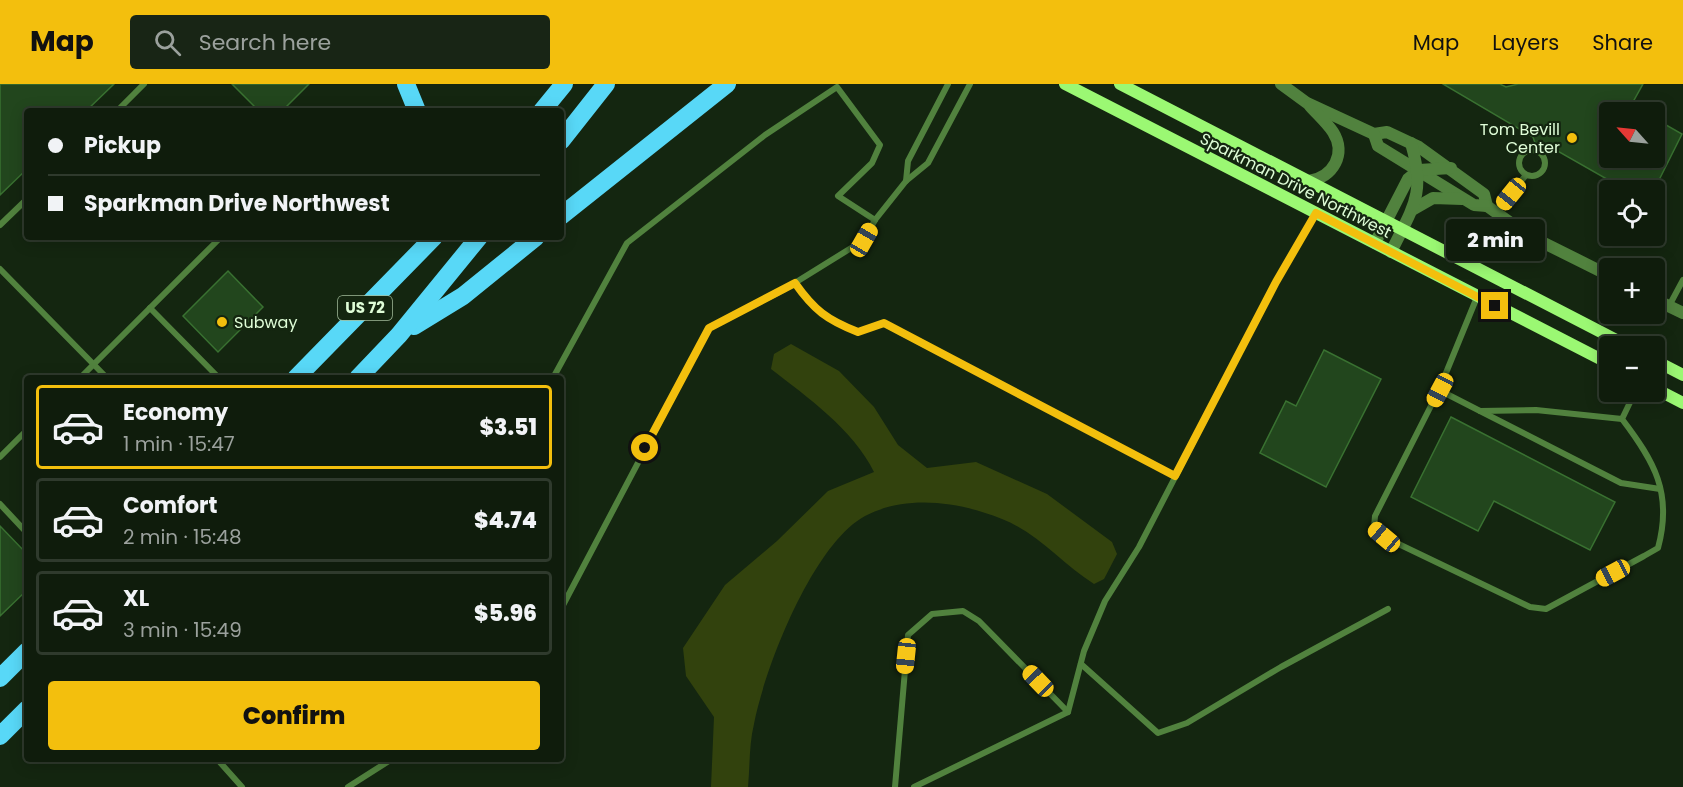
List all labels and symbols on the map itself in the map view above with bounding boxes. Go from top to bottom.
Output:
north arrow [1599,102,1665,168]
place label: Tom Bevill Center [1480,118,1560,159]
street label: Sparkman Drive Northwest [1196,127,1396,244]
marker: Tom Bevill Center [1565,131,1579,145]
car [1493,174,1529,214]
callout: 2 min [1446,219,1544,261]
car [847,220,881,260]
route end [1481,292,1508,319]
road number: US 72 [338,296,392,320]
place label: Subway [234,311,297,334]
marker: Subway [215,315,229,329]
car [1424,370,1456,410]
route start [631,434,658,461]
car [1364,519,1404,555]
car [1593,557,1633,589]
car [895,637,917,675]
car [1019,662,1057,700]

